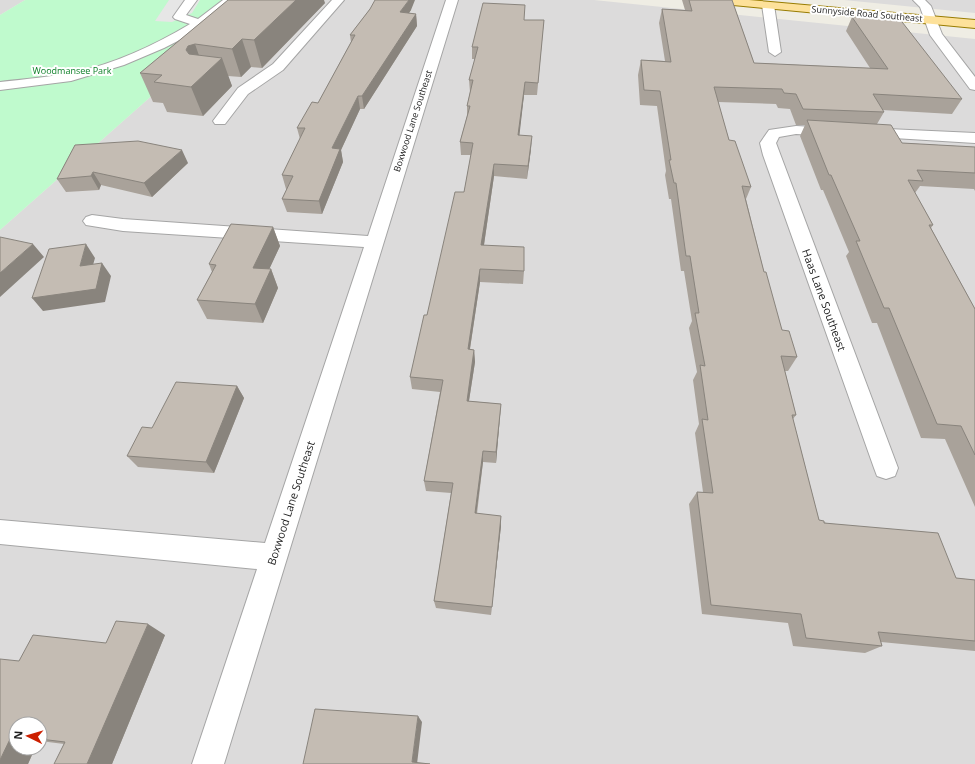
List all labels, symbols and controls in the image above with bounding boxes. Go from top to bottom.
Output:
street label: Sunnyside Road Southeast [811,2,923,25]
park label: Woodmansee Park [32,64,112,77]
street label: Boxwood Lane Southeast [390,68,435,173]
street label: Haas Lane Southeast [799,247,850,353]
street label: Boxwood Lane Southeast [263,439,318,567]
north arrow [8,716,48,756]
text: N [10,730,25,740]

